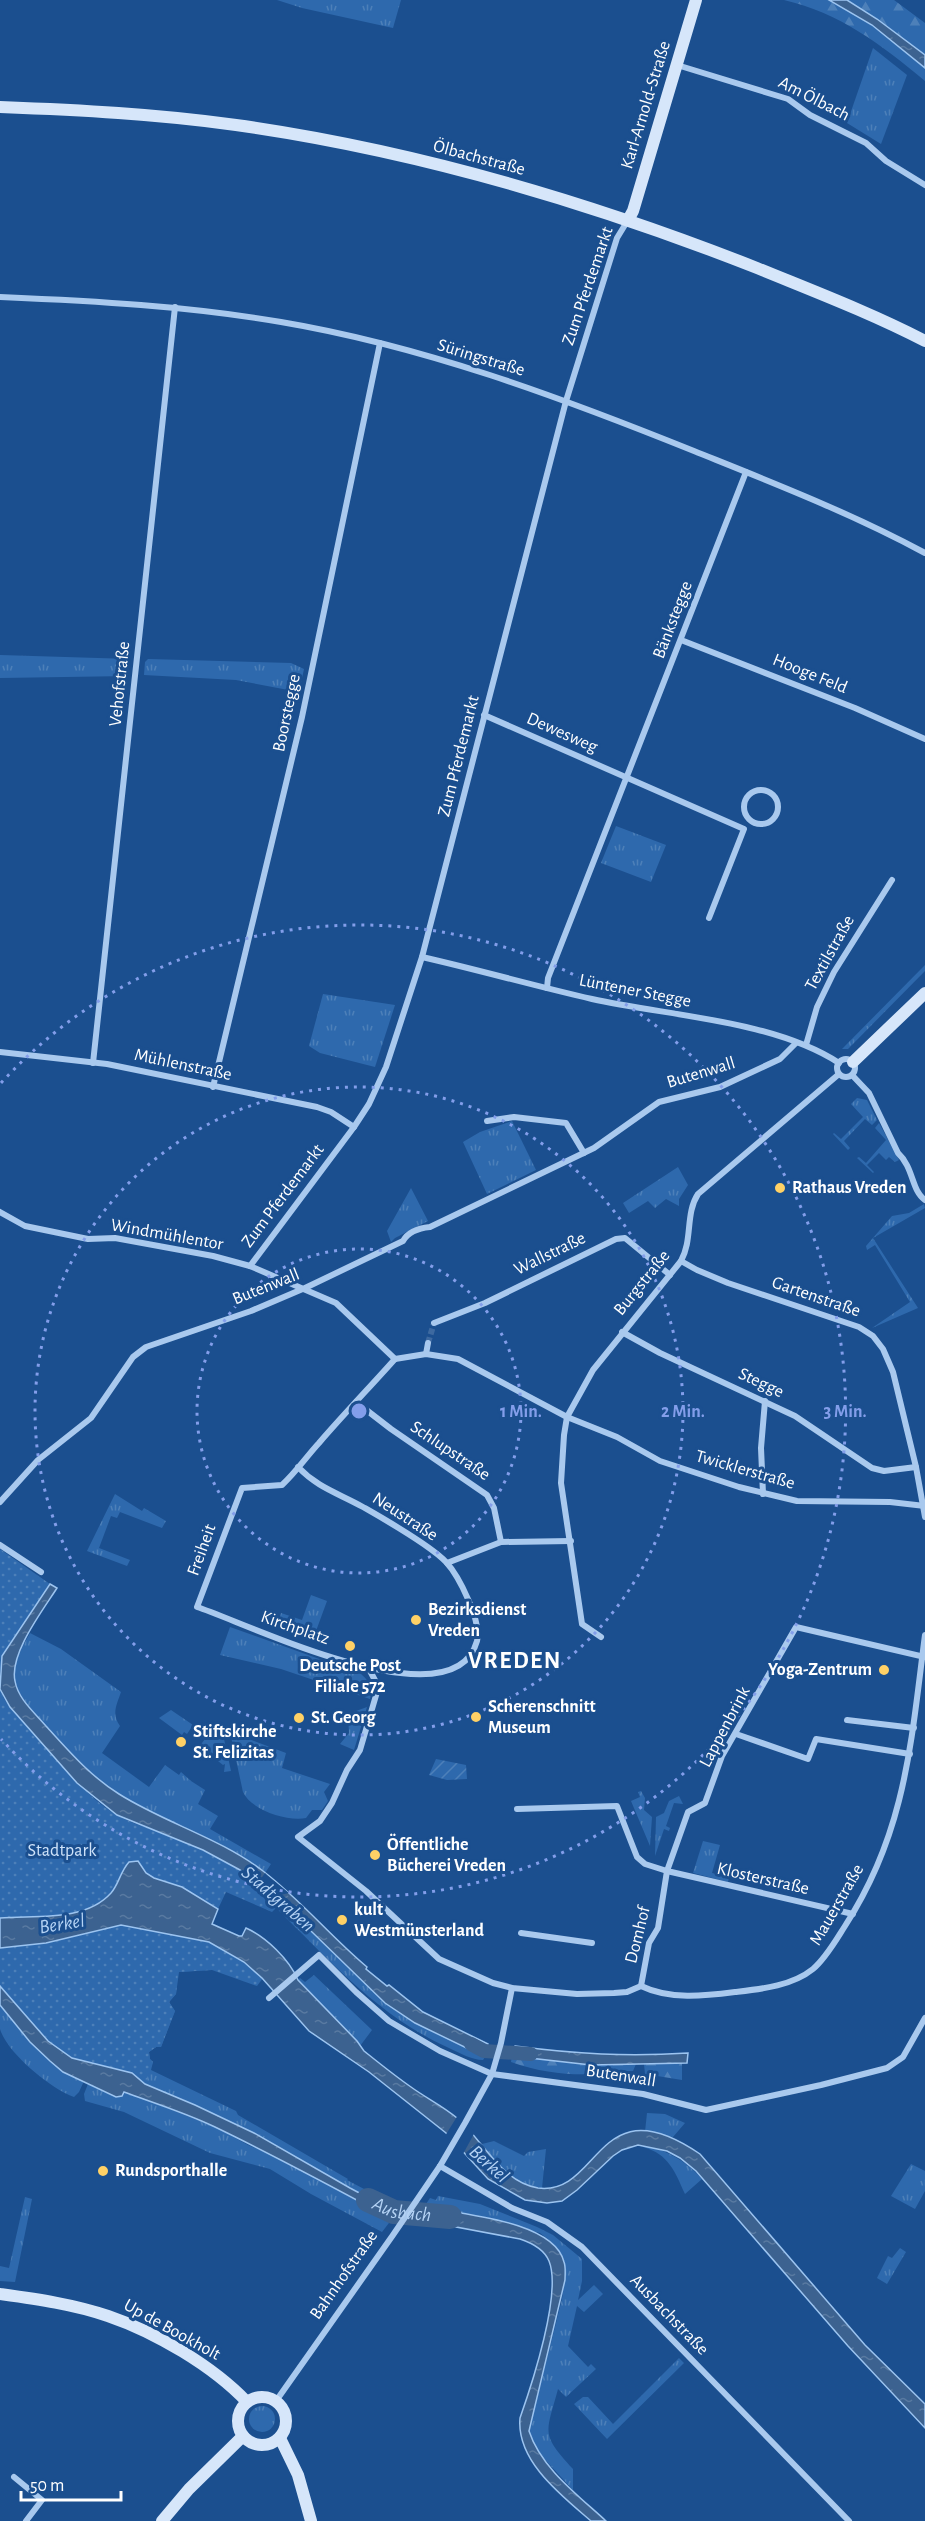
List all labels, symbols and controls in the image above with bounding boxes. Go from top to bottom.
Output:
street label: Karl-Arnold-Straße [618,39,674,171]
street label: Am Ölbach [775,72,853,125]
street label: Ölbachstraße [431,135,527,179]
street label: Zum Pferdemarkt [559,224,617,348]
street label: Süringstraße [435,336,527,380]
street label: Bänkstegge [650,579,696,661]
street label: Vehofstraße [107,641,133,727]
street label: Hooge Feld [770,651,850,697]
street label: Boorstegge [270,673,304,753]
street label: Zum Pferdemarkt [435,693,483,818]
street label: Dewesweg [524,709,600,757]
street label: Textilstraße [802,912,858,994]
street label: Lüntener Stegge [577,971,693,1011]
street label: Mühlenstraße [133,1046,233,1084]
street label: Butenwall [665,1054,737,1092]
street label: Zum Pferdemarkt [238,1141,328,1251]
place label: Rathaus Vreden [792,1179,906,1197]
marker: Rathaus Vreden [773,1181,787,1195]
street label: Windmühlentor [109,1216,225,1254]
street label: Wallstraße [511,1229,589,1279]
street label: Burgstraße [611,1247,673,1319]
street label: Butenwall [230,1265,302,1309]
street label: Gartenstraße [769,1273,863,1321]
street label: Stegge [735,1365,787,1401]
centre of rings [349,1401,369,1421]
text: 1 Min. [500,1403,542,1421]
text: 2 Min. [661,1403,705,1421]
text: 3 Min. [823,1403,867,1421]
street label: Schlupstraße [407,1418,493,1484]
street label: Twicklerstraße [693,1447,797,1493]
street label: Neustraße [369,1489,441,1545]
street label: Freiheit [184,1522,220,1578]
place label: Bezirksdienst Vreden [428,1601,526,1640]
street label: Kirchplatz [258,1608,332,1648]
marker: Bezirksdienst Vreden [409,1613,423,1627]
marker: Deutsche Post Filiale 572 [343,1639,357,1653]
district label: VREDEN [468,1649,562,1673]
place label: Deutsche Post Filiale 572 [299,1657,401,1696]
place label: Yoga-Zentrum [768,1661,872,1679]
marker: Yoga-Zentrum [877,1663,891,1677]
street label: Lappenbrink [696,1683,754,1770]
place label: Scherenschnitt Museum [488,1698,596,1737]
place label: St. Georg [311,1709,377,1727]
marker: Scherenschnitt Museum [469,1710,483,1724]
marker: St. Georg [292,1711,306,1725]
place label: Stiftskirche St. Felizitas [193,1723,276,1762]
marker: Stiftskirche St. Felizitas [174,1735,188,1749]
place label: Öffentliche Bücherei Vreden [387,1833,506,1875]
park label: Stadtpark [28,1842,97,1860]
marker: Öffentliche Bücherei Vreden [368,1848,382,1862]
street label: Klosterstraße [715,1860,811,1898]
street label: Mauerstraße [807,1861,867,1949]
water label: Stadtgraben [238,1862,318,1936]
place label: kult Westmünsterland [354,1901,485,1940]
street label: Domhof [622,1903,654,1965]
water label: Berkel [38,1911,86,1937]
marker: kult Westmünsterland [335,1913,349,1927]
street label: Butenwall [585,2062,657,2090]
water label: Berkel [465,2141,513,2187]
place label: Rundsporthalle [115,2162,227,2180]
marker: Rundsporthalle [96,2164,110,2178]
water label: Ausbach [368,2193,432,2225]
street label: Bahnhofstraße [307,2227,381,2323]
street label: Ausbachstraße [626,2271,712,2359]
street label: Up de Bookholt [121,2296,224,2364]
scale bar [21,2464,122,2502]
text: 50 m [30,2477,64,2495]

